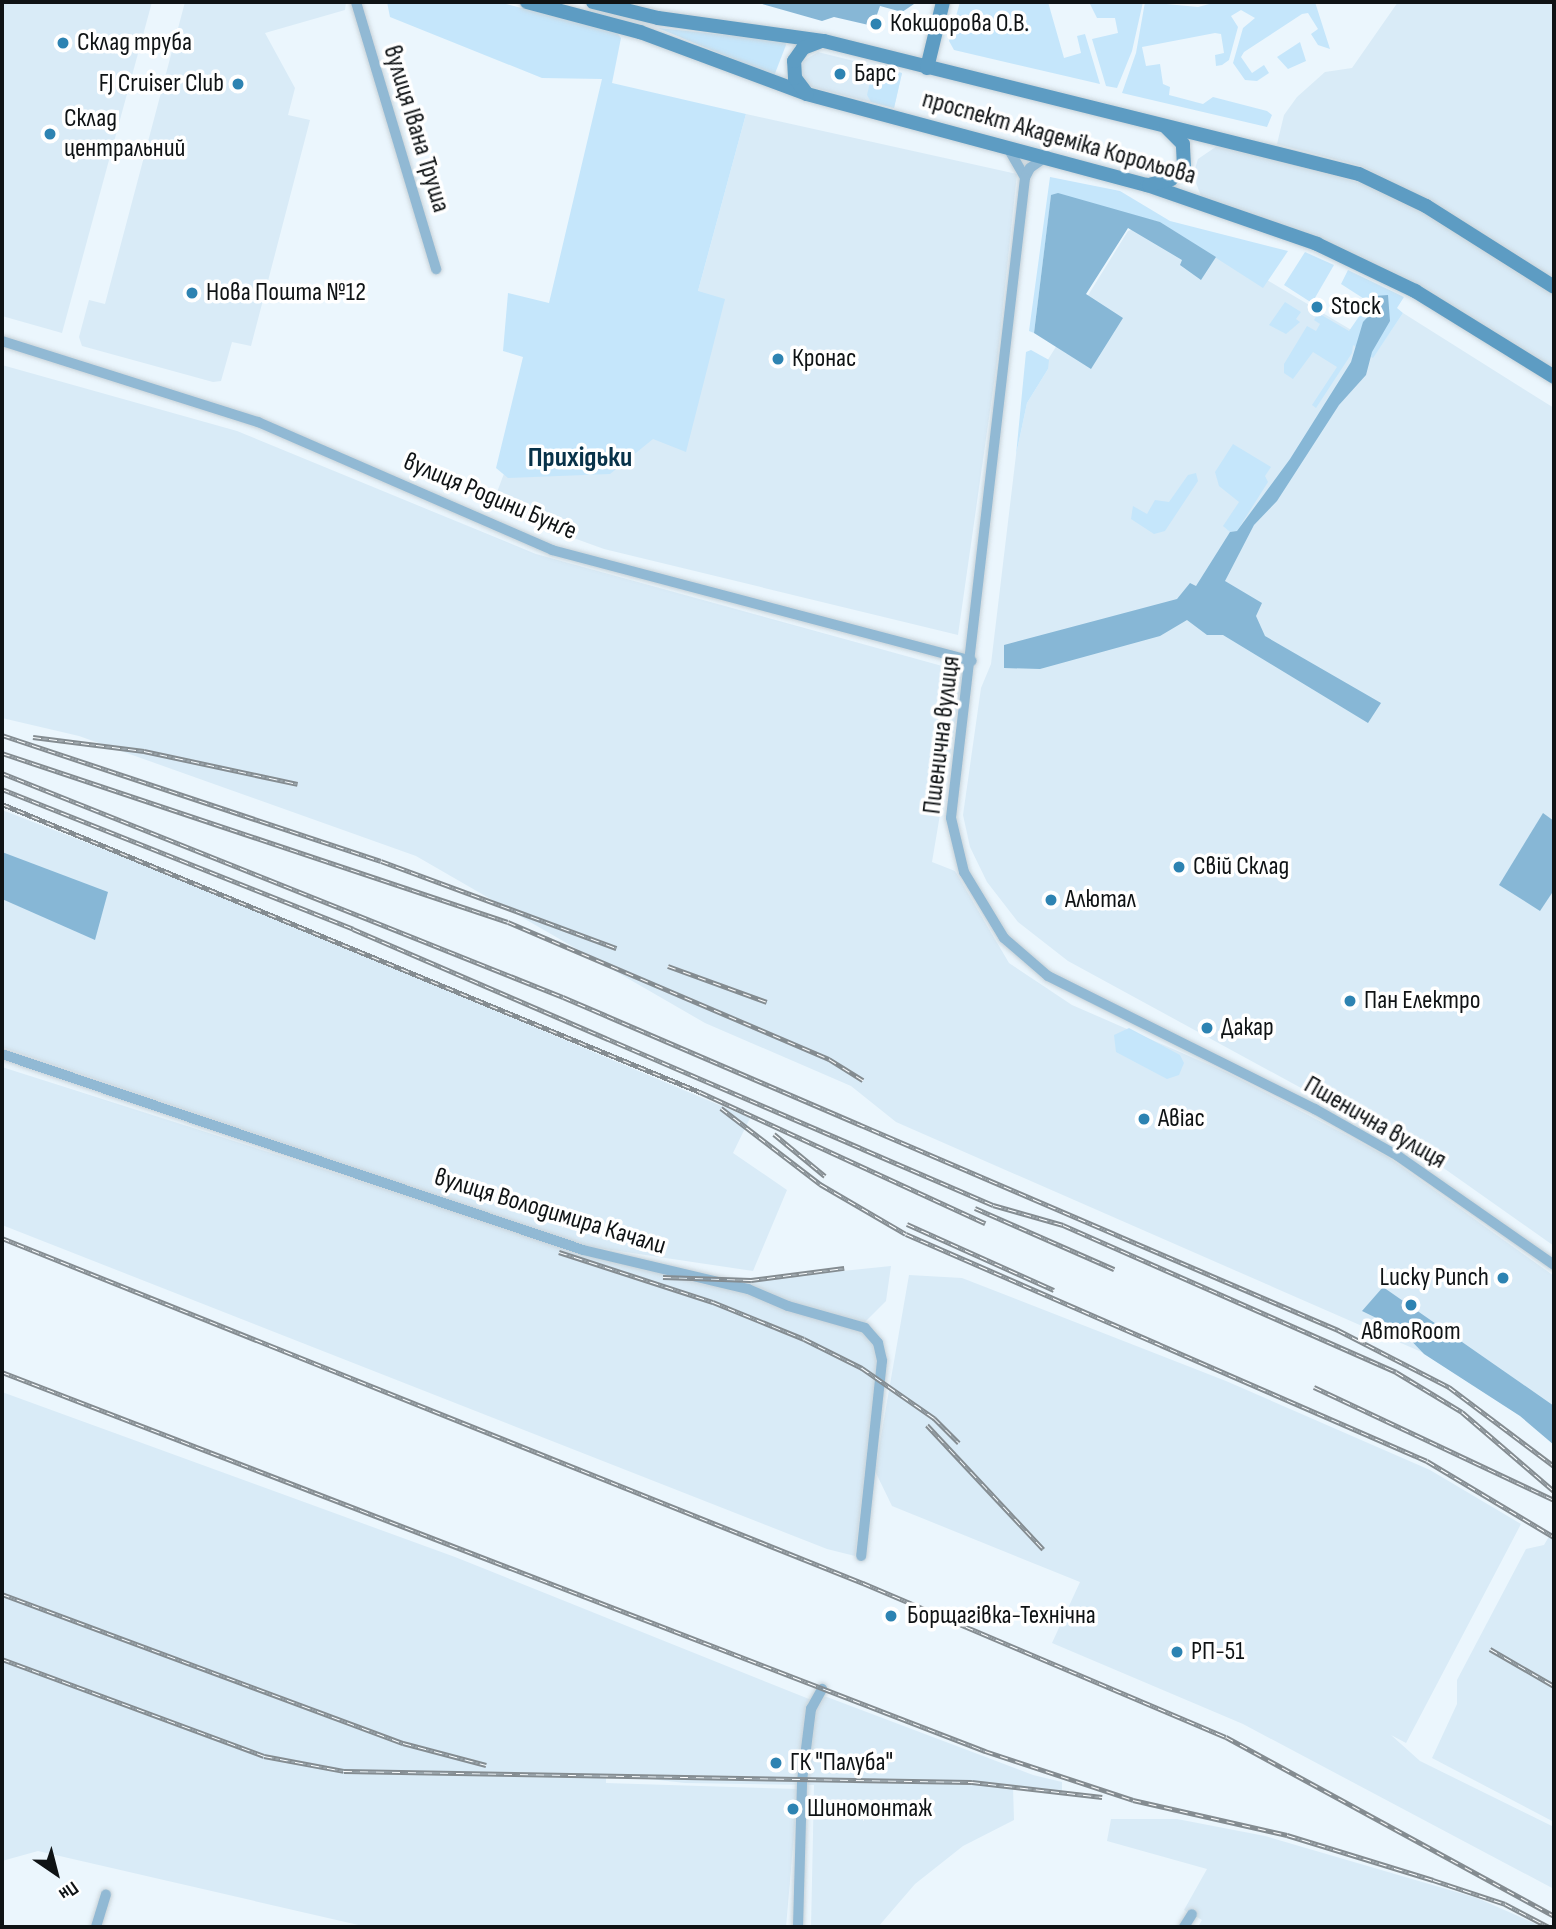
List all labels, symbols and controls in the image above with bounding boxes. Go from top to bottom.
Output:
place label: Кокшорова О.В. [890,8,1029,40]
marker: Кокшорова О.В. [868,16,884,32]
place label: Склад труба [77,27,192,59]
marker: Склад труба [55,35,71,51]
street label: вулиця Івана Труша [376,42,456,216]
place label: Барс [854,58,896,90]
marker: Барс [832,66,848,82]
place label: FJ Cruiser Club [99,68,224,100]
marker: FJ Cruiser Club [230,76,246,92]
street label: проспект Академіка Корольова [919,84,1199,192]
place label: Склад центральний [64,103,185,164]
marker: Склад центральний [42,126,58,142]
place label: Нова Пошта №12 [206,277,366,309]
marker: Нова Пошта №12 [184,285,200,301]
place label: Stock [1331,291,1381,323]
marker: Stock [1309,299,1325,315]
place label: Кронас [792,343,856,375]
marker: Кронас [770,351,786,367]
district label: Прихідьки [528,441,632,475]
street label: вулиця Родини Бунґе [399,446,581,548]
street label: Пшенична вулиця [917,654,967,816]
place label: Свій Склад [1193,851,1289,883]
marker: Свій Склад [1171,859,1187,875]
place label: Алютал [1065,884,1136,916]
marker: Алютал [1043,892,1059,908]
place label: Пан Електро [1364,985,1481,1017]
marker: Пан Електро [1342,993,1358,1009]
place label: Дакар [1221,1012,1274,1044]
marker: Дакар [1199,1020,1215,1036]
street label: Пшенична вулиця [1298,1070,1452,1176]
place label: Авіас [1158,1103,1205,1135]
marker: Авіас [1136,1111,1152,1127]
street label: вулиця Володимира Качали [431,1162,669,1262]
place label: Lucky Punch [1380,1262,1489,1294]
marker: Lucky Punch [1495,1270,1511,1286]
marker: АвтоRoom [1403,1297,1419,1313]
place label: АвтоRoom [1361,1316,1461,1348]
place label: Борщагівка-Технічна [907,1600,1096,1632]
marker: Борщагівка-Технічна [881,1606,901,1626]
place label: РП-51 [1191,1636,1244,1668]
marker: РП-51 [1169,1644,1185,1660]
place label: ГК "Палуба" [790,1747,893,1779]
marker: ГК "Палуба" [768,1755,784,1771]
place label: Шиномонтаж [807,1793,932,1825]
marker: Шиномонтаж [785,1801,801,1817]
north arrow [21,1838,91,1908]
text: Пн [54,1876,82,1905]

